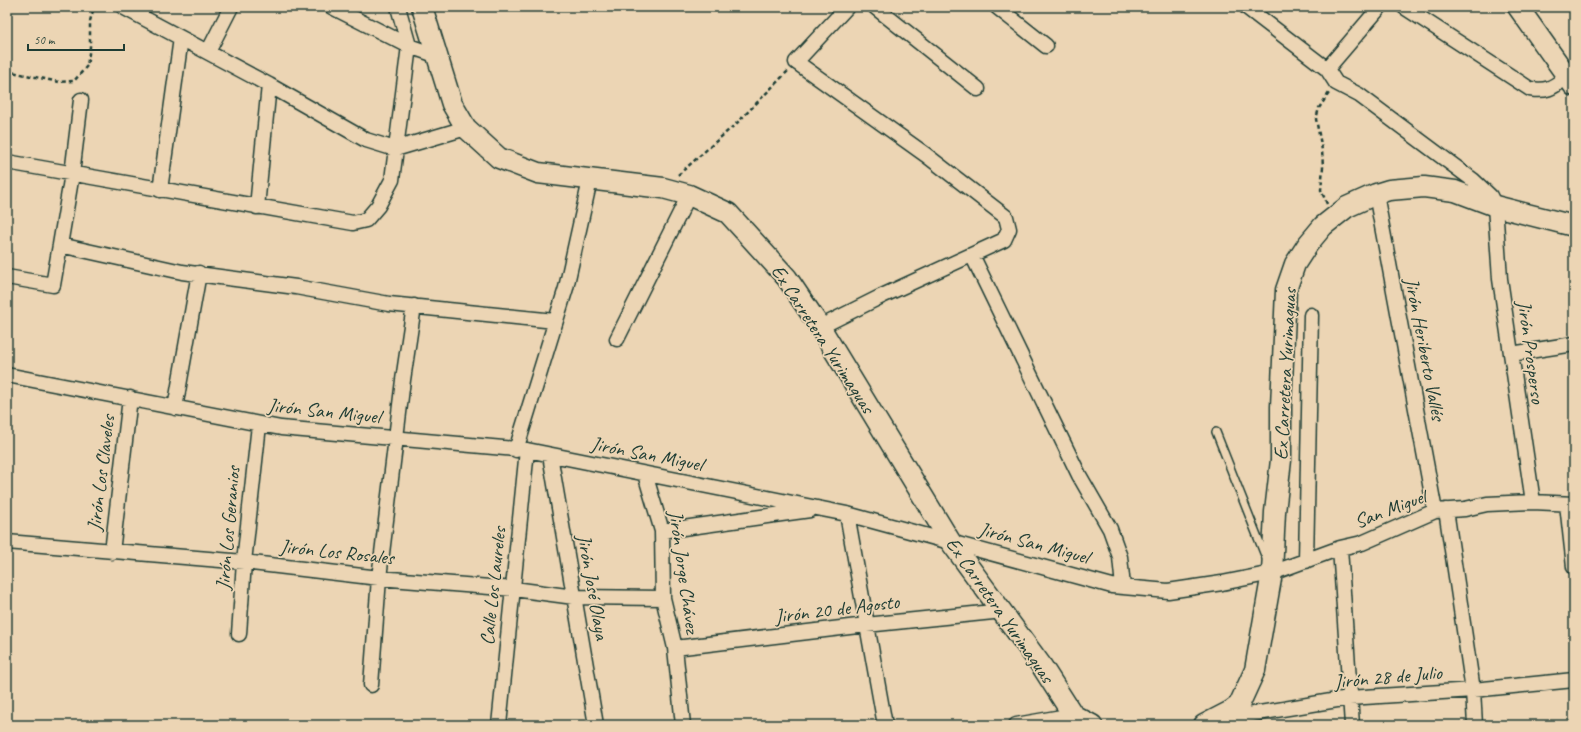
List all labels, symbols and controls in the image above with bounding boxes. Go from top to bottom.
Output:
scale bar [28,26,124,52]
text: 50 m [34,32,56,48]
street label: Ex Carretera Yurimaguas [766,260,882,420]
street label: Jirón Heriberto Vallés [1399,275,1451,425]
street label: Ex Carretera Yurimaguas [1268,285,1302,461]
street label: Jirón Prosperso [1511,298,1551,406]
street label: Jirón San Miguel [266,393,385,430]
street label: Jirón Los Claveles [81,412,121,533]
street label: Jirón San Miguel [588,431,708,478]
street label: Jirón Los Geranios [210,463,246,592]
street label: San Miguel [1351,483,1433,534]
street label: Jirón Jorge Chávez [663,508,705,637]
street label: Jirón San Miguel [975,516,1095,571]
street label: Calle Los Laureles [474,524,512,646]
street label: Jirón José Olaya [571,531,615,644]
street label: Ex Carretera Yurimaguas [940,532,1061,689]
street label: Jirón Los Rosales [278,533,397,571]
street label: Jirón 20 de Agosto [772,589,901,629]
street label: Jirón 28 de Julio [1332,660,1444,694]

